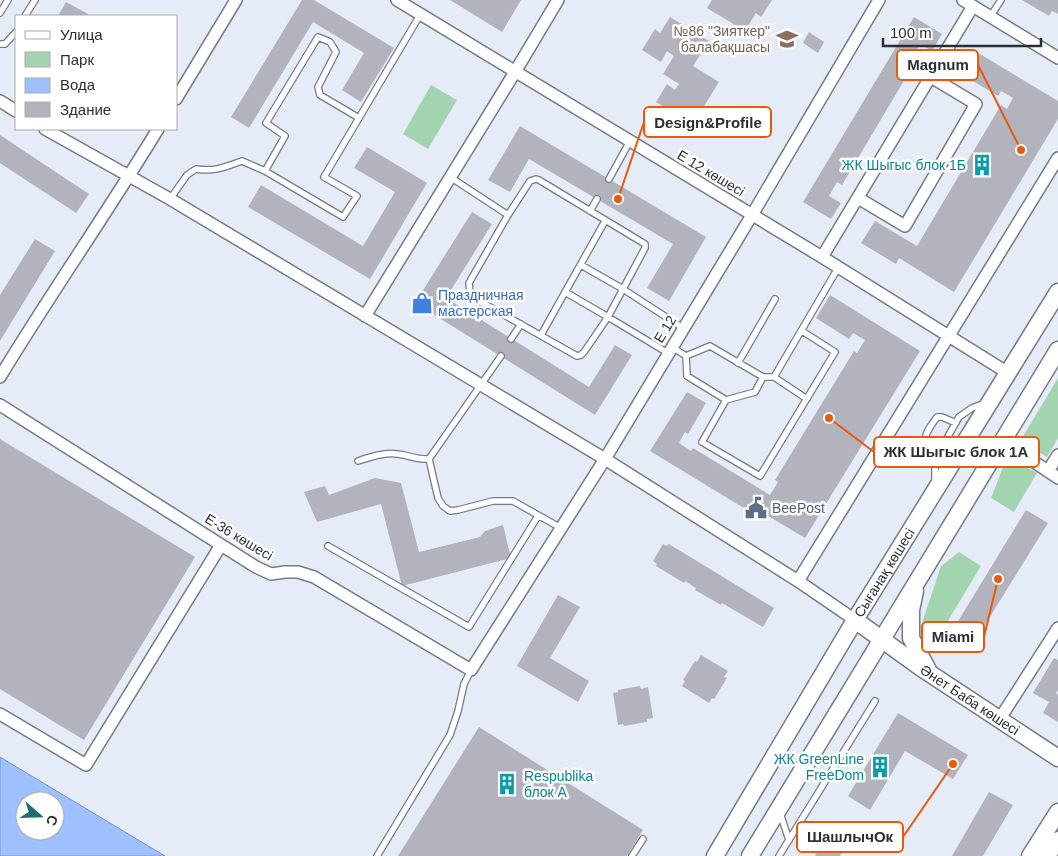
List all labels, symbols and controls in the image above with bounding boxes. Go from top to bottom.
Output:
legend [15,15,178,130]
scale bar [883,15,1040,47]
place label: №86 "Зияткер" балабақшасы [673,23,770,55]
text: 100 m [890,24,932,41]
text: Улица [60,26,103,43]
school or university icon: №86 "Зияткер" балабақшасы [774,26,800,52]
callout: Magnum [897,50,978,80]
text: Парк [60,51,94,68]
text: Magnum [907,56,969,73]
text: Вода [60,76,96,93]
text: Здание [60,101,111,118]
callout: Design&Profile [644,107,771,137]
text: Design&Profile [654,114,762,131]
street label: Е 12 көшесі [674,147,748,199]
building icon: ЖК Шыгыс блок 1Б [969,152,995,178]
place label: ЖК Шыгыс блок 1Б [842,157,966,173]
place label: Праздничная мастерская [438,287,524,319]
shop icon: Праздничная мастерская [409,290,435,316]
street label: E 12 [651,312,679,345]
callout: ЖК Шыгыс блок 1А [874,437,1039,467]
text: ЖК Шыгыс блок 1А [883,443,1028,460]
public building icon: BeePost [743,495,769,521]
place label: BeePost [772,500,825,516]
street label: Е-36 көшесі [202,510,276,564]
street label: Сығанақ көшесі [851,525,918,620]
callout: Miami [922,622,984,652]
text: Miami [932,628,974,645]
street label: Әнет Баба көшесі [917,661,1022,738]
place label: ЖК GreenLine FreeDom [774,751,864,783]
building icon: ЖК GreenLine FreeDom [867,754,893,780]
place label: Respublika блок А [524,768,593,800]
building icon: Respublika блок А [494,771,520,797]
north arrow [15,791,65,841]
text: С [43,813,61,828]
callout: ШашлычОк [797,822,903,852]
text: ШашлычОк [807,828,894,845]

